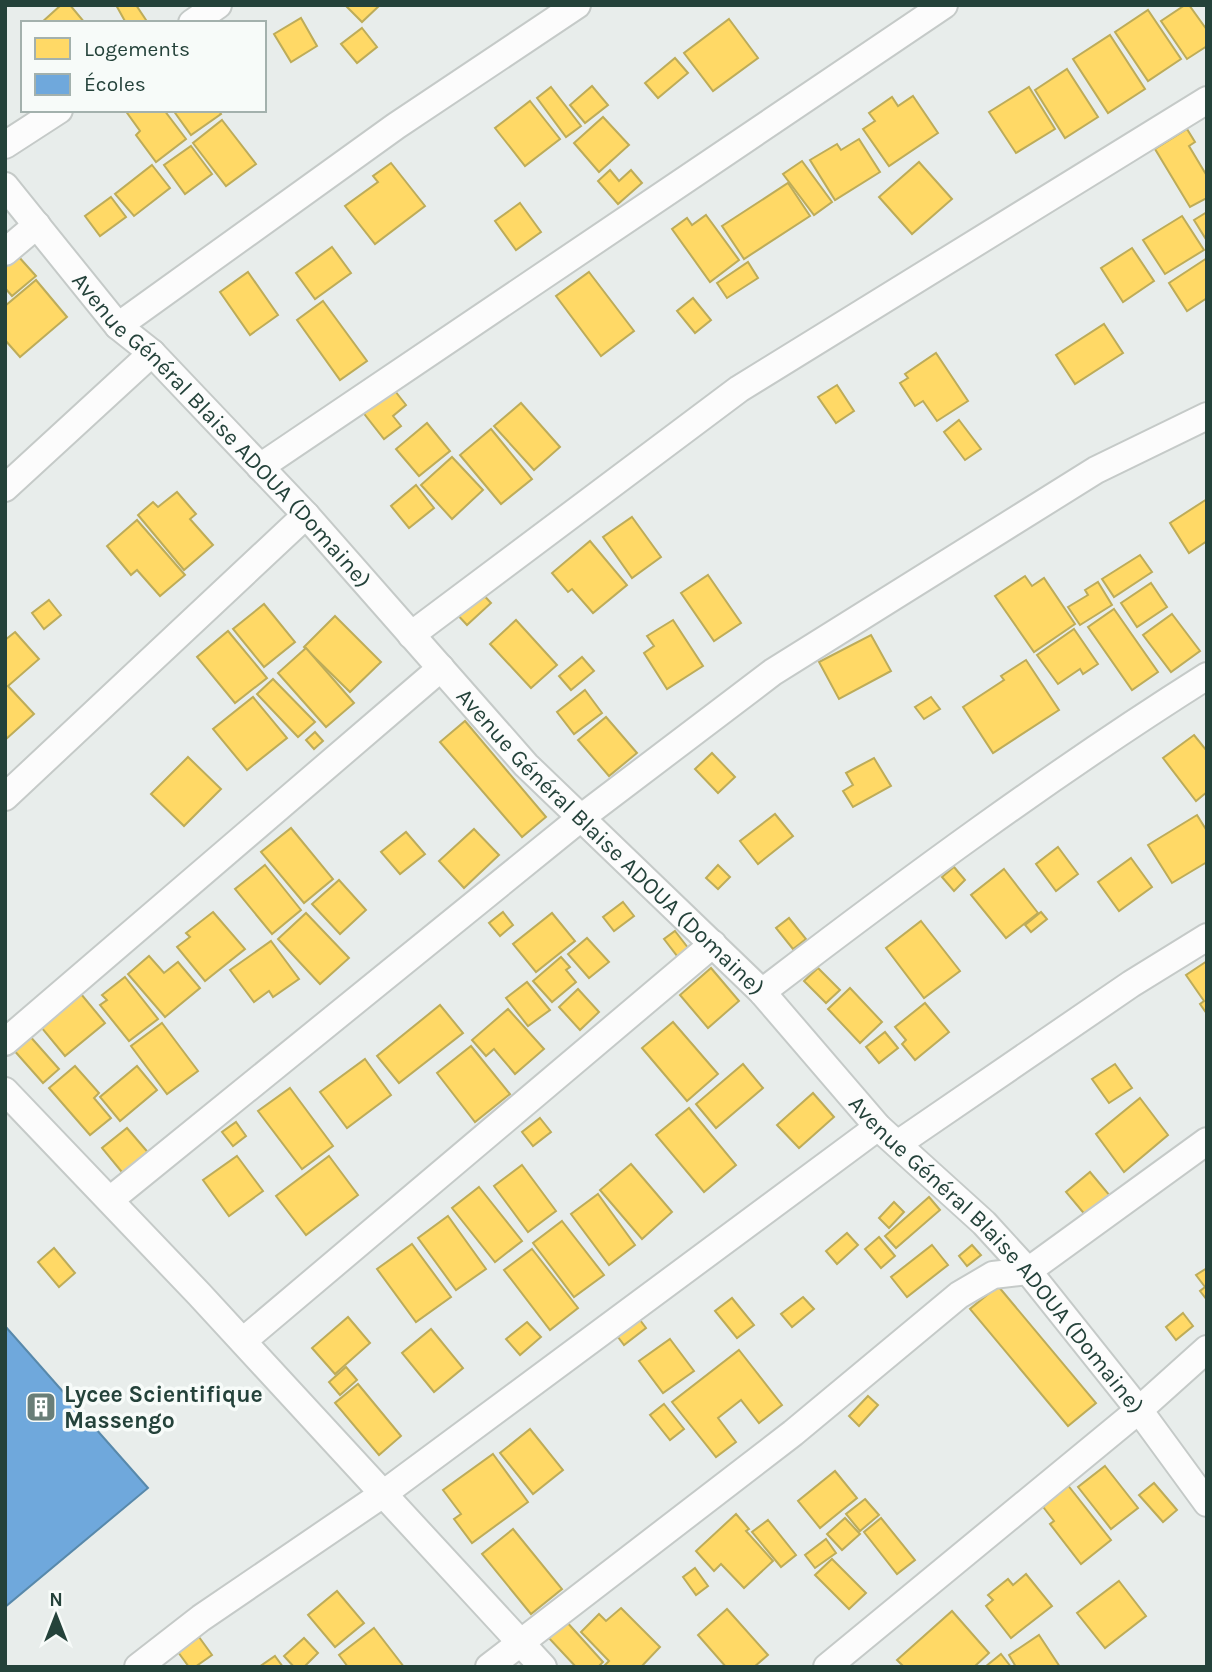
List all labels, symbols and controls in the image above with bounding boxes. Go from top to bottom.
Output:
legend [21,21,266,112]
text: Logements [84,37,190,61]
text: Écoles [84,72,146,96]
street label: Avenue Général Blaise ADOUA (Domaine) [67,267,377,593]
street label: Avenue Général Blaise ADOUA (Domaine) [451,683,770,1001]
street label: Avenue Général Blaise ADOUA (Domaine) [843,1090,1150,1419]
place label: Lycee Scientifique Massengo [64,1381,263,1434]
building icon: Lycee Scientifique Massengo [24,1390,58,1424]
north arrow [21,1581,91,1651]
text: N [49,1589,63,1611]

